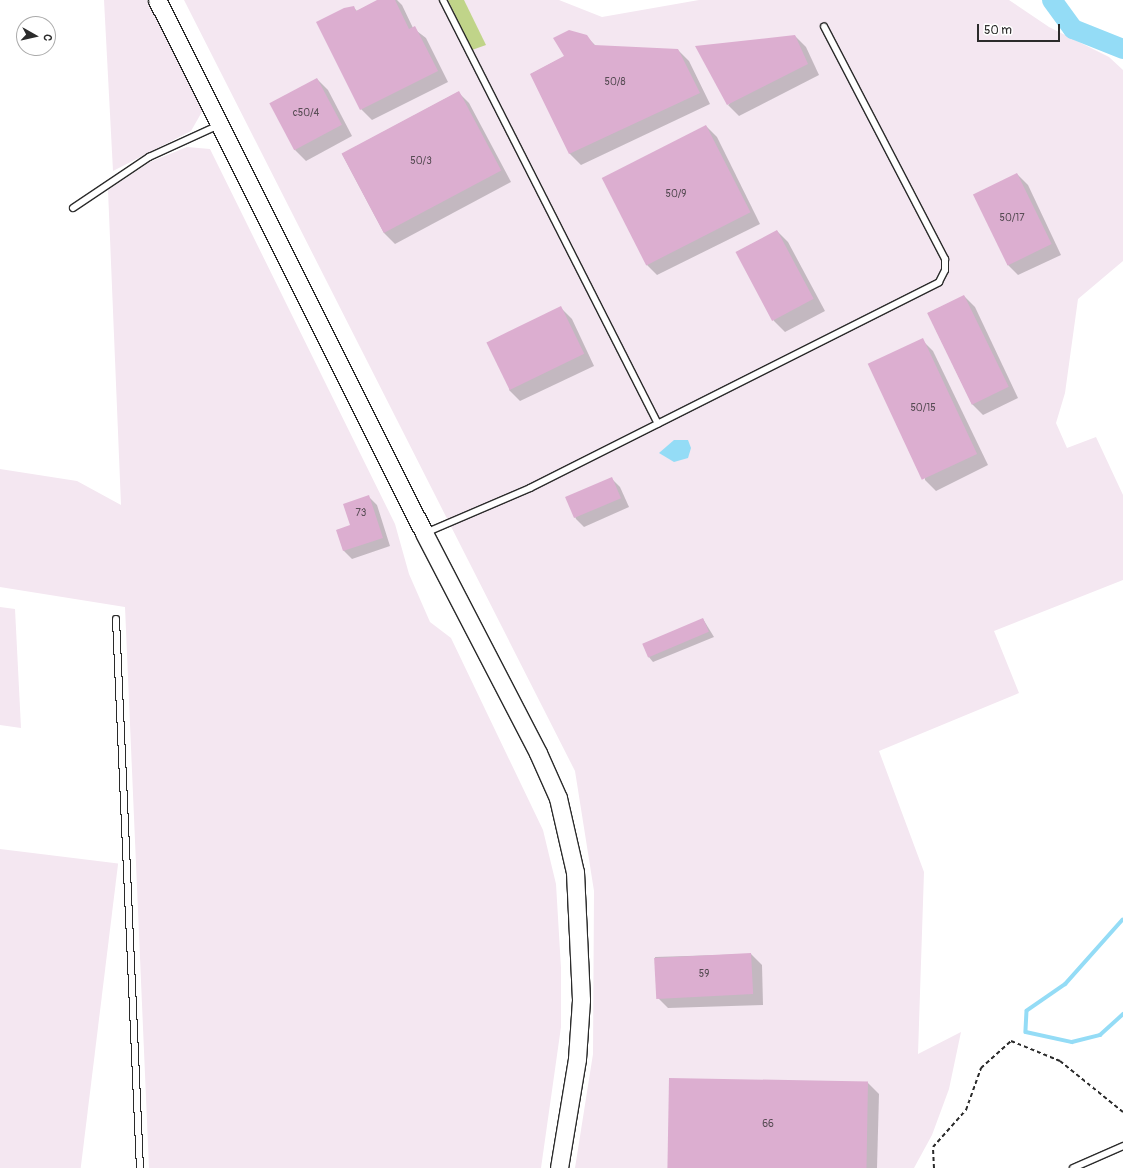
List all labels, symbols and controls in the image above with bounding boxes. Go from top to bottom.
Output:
north arrow [16,16,56,56]
scale bar [979,16,1062,42]
text: 50 m [984,23,1012,38]
text: С [40,33,54,42]
house number: 50/8 [605,77,625,89]
house number: с50/4 [293,108,319,120]
house number: 50/3 [410,156,432,168]
house number: 50/9 [666,189,686,201]
house number: 50/17 [999,213,1025,225]
house number: 50/15 [910,403,936,415]
house number: 73 [356,508,366,520]
house number: 59 [699,969,709,981]
house number: 66 [762,1119,774,1131]

